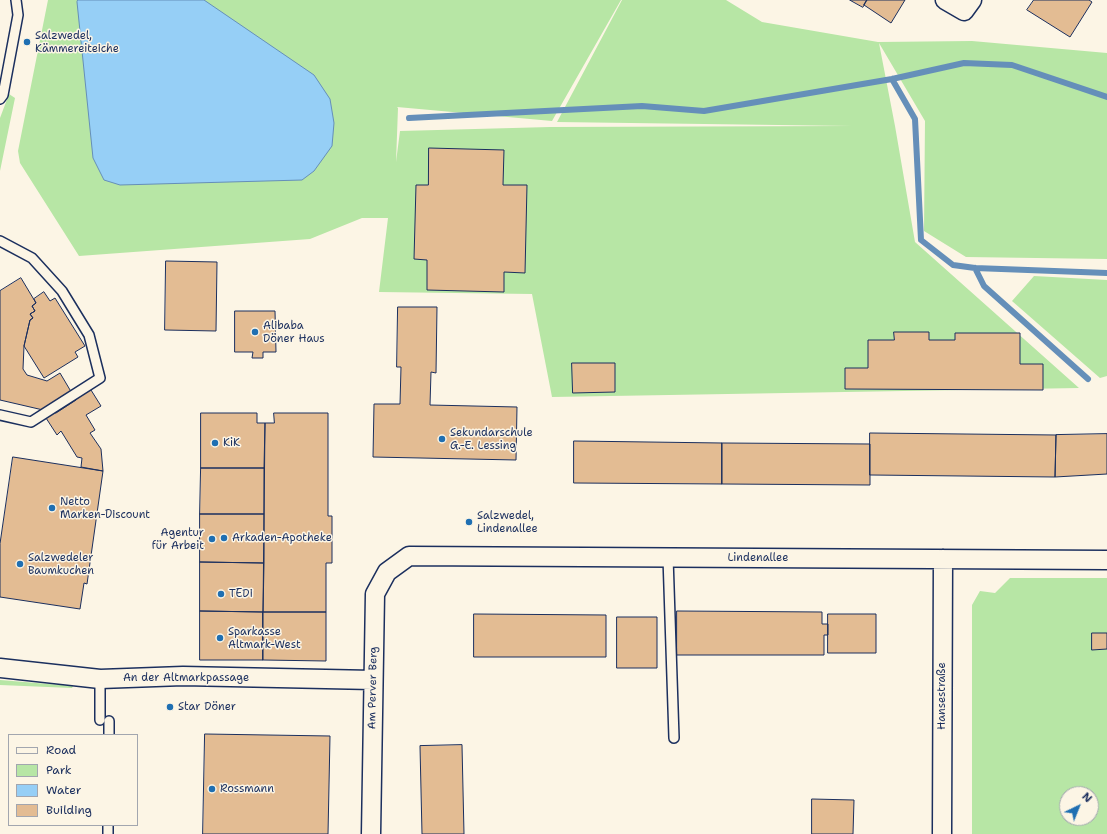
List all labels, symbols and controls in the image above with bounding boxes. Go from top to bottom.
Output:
place label: Salzwedel, Kämmereiteiche [35,29,119,55]
marker: Salzwedel, Kämmereiteiche [22,37,32,47]
place label: Alibaba Döner Haus [263,319,325,345]
marker: Alibaba Döner Haus [250,327,260,337]
place label: Sekundarschule G.-E. Lessing [450,426,533,452]
marker: Sekundarschule G.-E. Lessing [437,434,447,444]
place label: KiK [223,436,240,450]
marker: KiK [210,438,220,448]
place label: Netto Marken-Discount [60,495,150,521]
marker: Netto Marken-Discount [47,503,57,513]
place label: Salzwedel, Lindenallee [477,509,538,535]
marker: Salzwedel, Lindenallee [464,517,474,527]
place label: Agentur für Arbeit [152,526,204,552]
place label: Arkaden-Apotheke [232,531,332,545]
marker: Arkaden-Apotheke [219,533,229,543]
marker: Agentur für Arbeit [207,534,217,544]
place label: Salzwedeler Baumkuchen [28,551,94,577]
street label: Lindenallee [728,551,788,565]
marker: Salzwedeler Baumkuchen [15,559,25,569]
place label: TEDi [229,587,253,601]
marker: TEDi [216,589,226,599]
place label: Sparkasse Altmark-West [228,625,301,651]
marker: Sparkasse Altmark-West [215,633,225,643]
street label: Am Perver Berg [366,647,380,729]
street label: Hansestraße [935,662,949,730]
street label: An der Altmarkpassage [123,671,249,685]
place label: Star Döner [178,700,236,714]
marker: Star Döner [165,702,175,712]
legend [8,734,138,826]
text: Road [46,742,76,758]
text: Park [46,762,72,778]
text: Water [46,782,81,798]
place label: Rossmann [220,782,274,796]
marker: Rossmann [207,784,217,794]
north arrow [1059,786,1099,826]
text: N [1079,789,1095,806]
text: Building [46,802,92,818]

